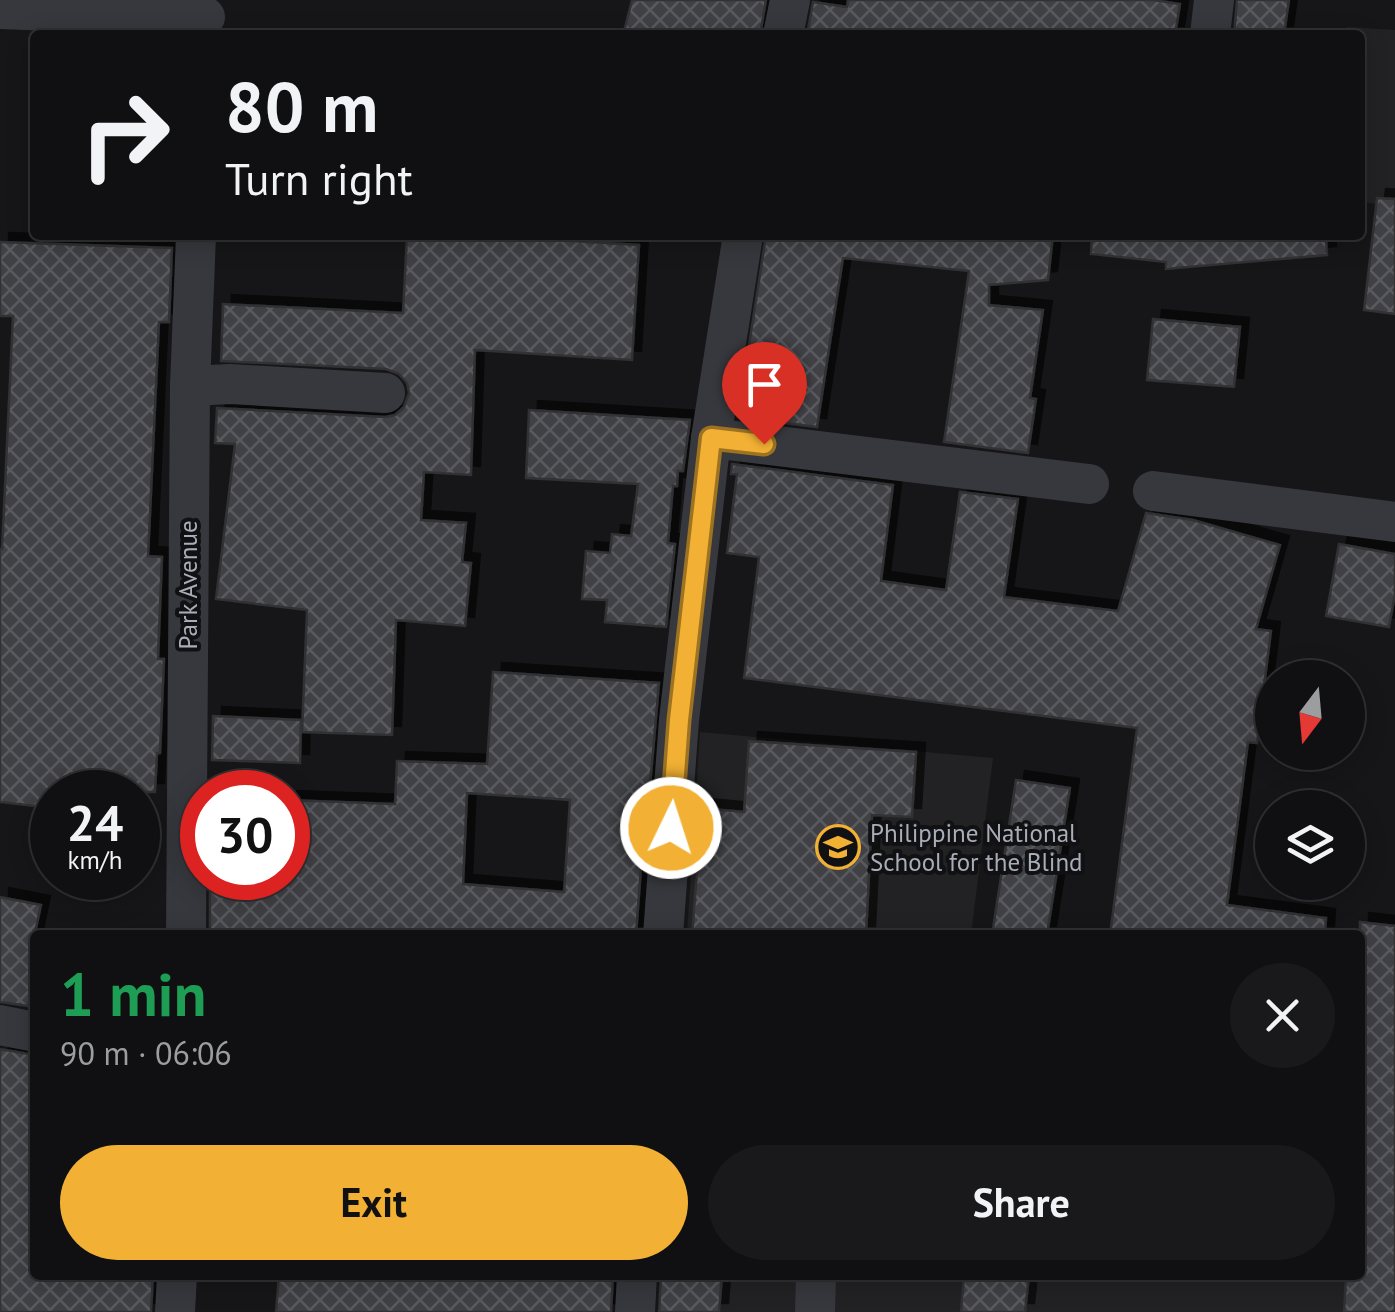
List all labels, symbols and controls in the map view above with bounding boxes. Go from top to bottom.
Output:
text: 80 m [225,61,378,151]
icon: right [60,70,190,200]
text: Turn right [225,149,413,207]
pin [722,342,807,445]
icon: arrive [737,357,792,412]
street label: Park Avenue [172,520,204,650]
north arrow [1255,660,1365,770]
map controls [1255,660,1365,900]
speed limit sign: 30 [180,770,310,900]
position arrow [619,776,723,880]
text: 24 [67,790,123,855]
button: layers [1255,790,1365,900]
place label: Philippine National School for the Blind [870,817,1083,878]
school or university icon: Philippine National School for the Blind [815,824,861,870]
text: km/h [68,844,122,876]
text: 1 min [60,955,206,1033]
button: close [1230,963,1335,1068]
text: 90 m · 06:06 [60,1032,232,1074]
button: Exit [60,1145,688,1260]
button: Share [708,1145,1335,1260]

